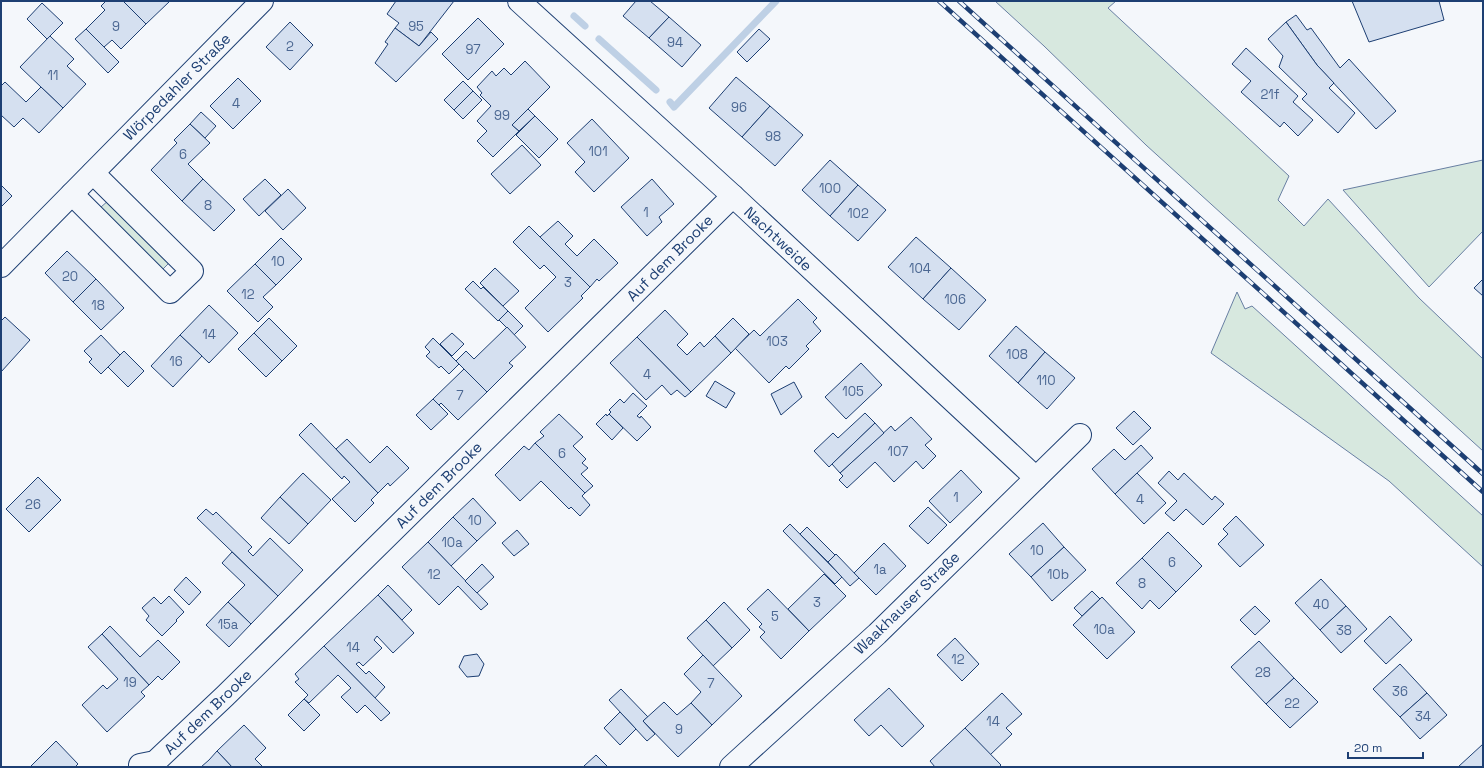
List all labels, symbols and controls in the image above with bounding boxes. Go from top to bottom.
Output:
house number: 9 [112,18,120,35]
house number: 95 [408,18,424,35]
street label: Wörpedahler Straße [119,29,234,144]
house number: 94 [667,34,683,51]
house number: 2 [286,38,294,55]
house number: 97 [465,41,481,58]
house number: 11 [48,67,58,84]
house number: 21f [1260,86,1280,103]
house number: 4 [232,95,240,112]
house number: 96 [731,99,747,116]
house number: 99 [494,107,510,124]
house number: 98 [765,128,781,145]
house number: 101 [588,143,608,160]
house number: 6 [179,146,187,163]
house number: 100 [819,180,841,197]
house number: 8 [204,197,212,214]
street label: Nachtweide [740,202,816,275]
house number: 1 [643,204,649,221]
house number: 102 [847,205,869,222]
street label: Auf dem Brooke [622,210,717,305]
house number: 10 [271,253,285,270]
house number: 104 [909,260,931,277]
house number: 20 [62,268,78,285]
house number: 3 [564,274,572,291]
house number: 12 [241,286,255,303]
house number: 106 [944,291,966,308]
house number: 18 [91,297,105,314]
house number: 14 [202,326,216,343]
house number: 103 [766,333,788,350]
house number: 108 [1006,346,1028,363]
house number: 16 [169,353,183,370]
house number: 4 [643,366,651,383]
house number: 110 [1036,372,1056,389]
house number: 105 [842,383,864,400]
house number: 7 [456,387,464,404]
street label: Auf dem Brooke [391,437,486,532]
house number: 107 [888,443,908,460]
house number: 6 [558,445,566,462]
house number: 1 [953,489,959,506]
house number: 4 [1136,491,1144,508]
house number: 26 [25,496,41,513]
house number: 10 [468,512,482,529]
house number: 10a [441,534,463,551]
house number: 10 [1030,542,1044,559]
street label: Waakhauser Straße [850,547,964,658]
house number: 6 [1168,554,1176,571]
house number: 1a [874,561,887,578]
house number: 12 [427,566,441,583]
house number: 10b [1047,566,1069,583]
house number: 8 [1138,575,1146,592]
house number: 3 [813,594,821,611]
house number: 40 [1313,596,1329,613]
house number: 5 [771,608,779,625]
house number: 15a [218,616,239,633]
house number: 10a [1093,621,1115,638]
house number: 38 [1336,622,1352,639]
house number: 14 [346,639,360,656]
house number: 12 [951,651,965,668]
house number: 28 [1255,664,1271,681]
street label: Auf dem Brooke [160,665,256,758]
house number: 19 [123,674,137,691]
house number: 7 [707,675,715,692]
house number: 36 [1392,683,1408,700]
house number: 22 [1284,695,1300,712]
house number: 34 [1415,708,1431,725]
house number: 14 [986,713,1000,730]
house number: 9 [675,721,683,738]
scale bar [1348,734,1423,760]
text: 20 m [1354,740,1382,756]

